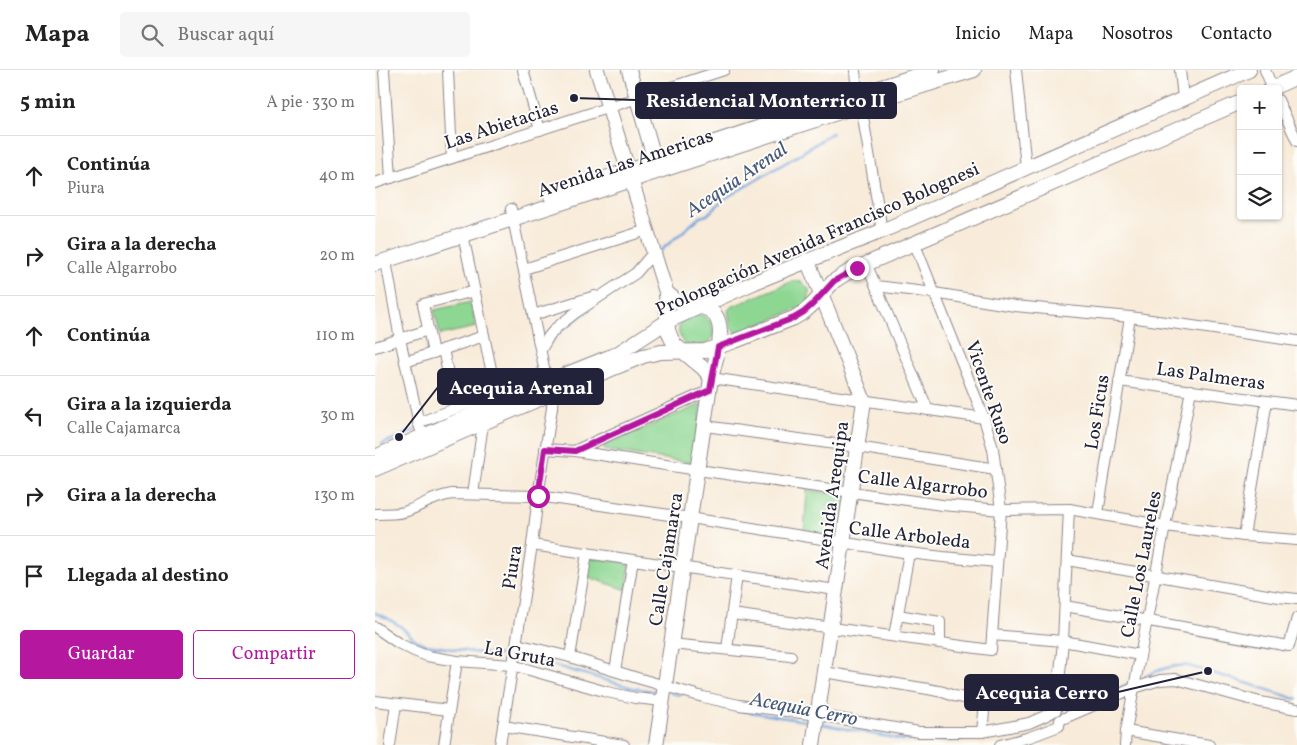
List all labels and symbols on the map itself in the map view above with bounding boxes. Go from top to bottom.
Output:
callout: Residencial Monterrico II [636,83,896,118]
text: Residencial Monterrico II [646,88,886,116]
street label: Las Abietacias [441,95,562,157]
street label: Avenida Las Americas [535,123,717,205]
water label: Acequia Arenal [680,136,794,226]
street label: Prolongación Avenida Francisco Bolognesi [652,156,984,323]
route end [846,257,869,280]
street label: Vicente Ruso [958,337,1018,448]
street label: Las Palmeras [1155,356,1267,397]
callout: Acequia Arenal [438,369,603,404]
street label: Los Ficus [1079,373,1117,452]
text: Acequia Arenal [449,375,593,403]
street label: Avenida Arequipa [810,419,856,571]
street label: Calle Algarrobo [856,464,989,506]
route start [527,485,550,508]
street label: Calle Los Laureles [1115,489,1169,640]
street label: Calle Cajamarca [644,491,690,628]
street label: Calle Arboleda [847,516,972,556]
street label: Piura [497,543,529,592]
street label: La Gruta [482,635,558,675]
callout: Acequia Cerro [965,675,1118,710]
text: Acequia Cerro [976,680,1108,708]
water label: Acequia Cerro [746,686,860,734]

